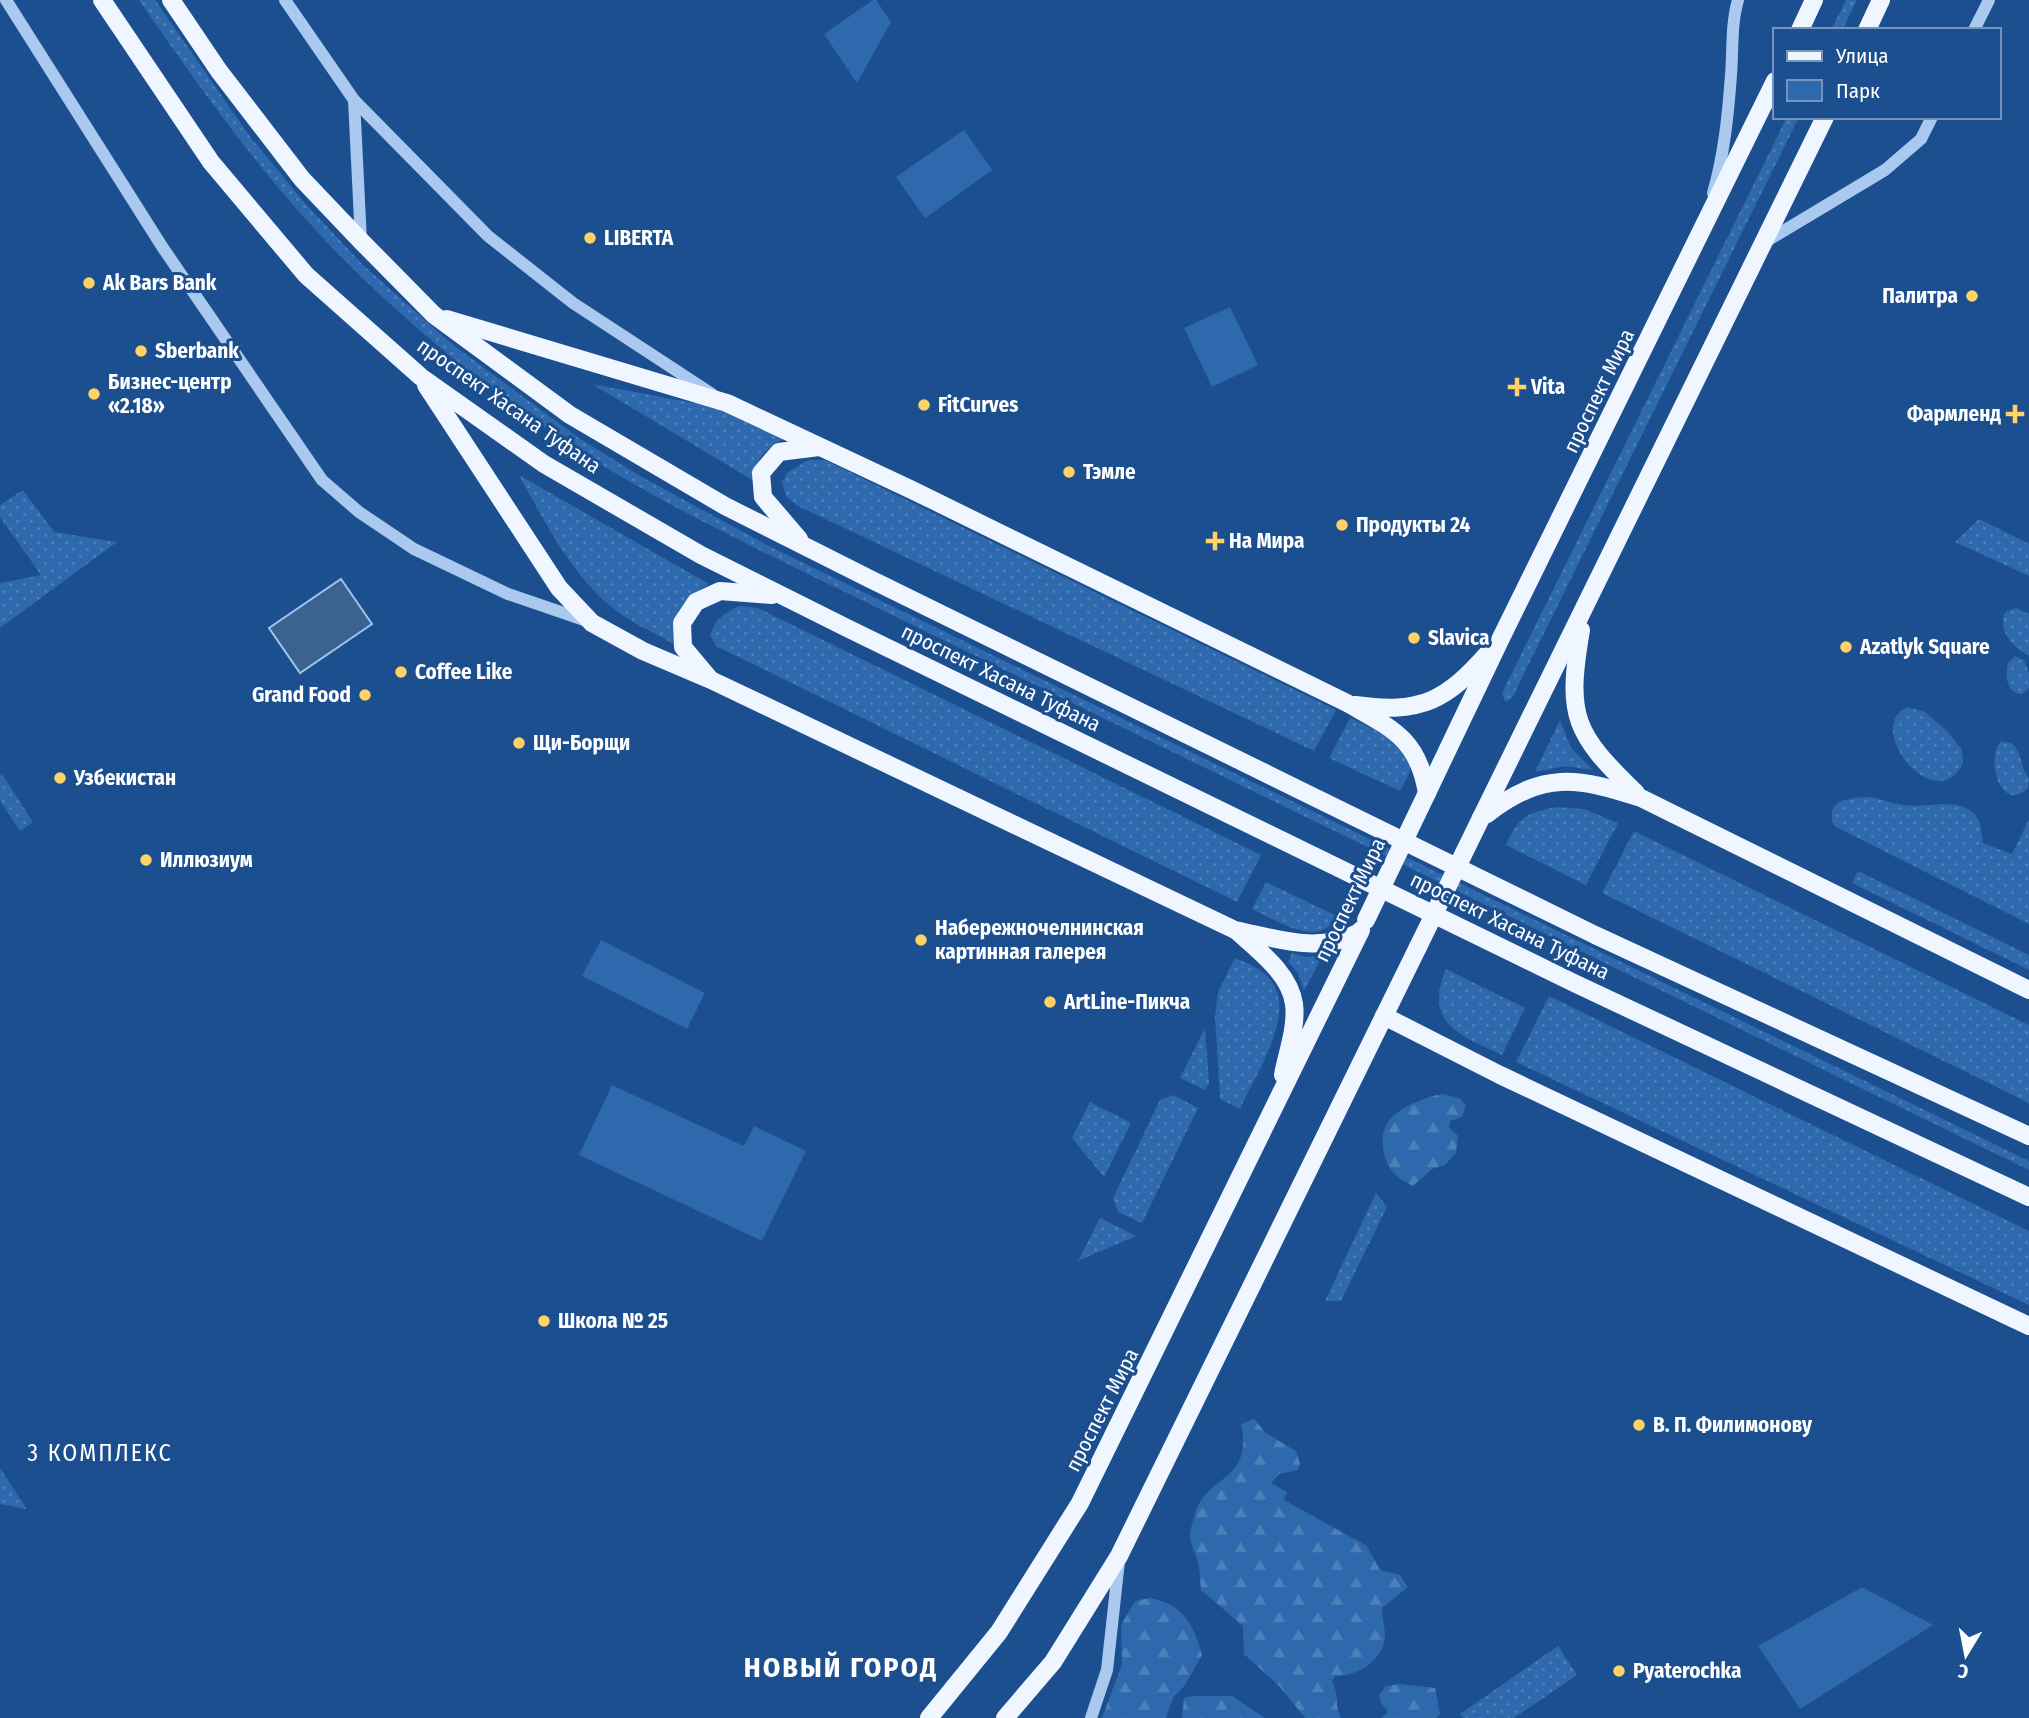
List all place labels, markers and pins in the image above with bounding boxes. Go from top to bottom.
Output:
place label: LIBERTA [604,225,674,251]
marker: LIBERTA [582,230,598,246]
place label: Ak Bars Bank [102,270,217,296]
marker: Ak Bars Bank [81,275,97,291]
place label: Палитра [1882,283,1958,309]
marker: Палитра [1964,288,1980,304]
place label: Sberbank [155,338,239,364]
marker: Sberbank [133,343,149,359]
place label: Бизнес-центр «2.18» [108,369,232,419]
place label: Vita [1530,374,1565,400]
marker: Vita [1509,379,1525,395]
marker: Бизнес-центр «2.18» [86,386,102,402]
place label: FitCurves [938,392,1018,418]
marker: FitCurves [916,397,932,413]
place label: Фармленд [1907,401,2001,427]
marker: Фармленд [2007,406,2023,422]
place label: Тэмле [1083,459,1136,485]
marker: Тэмле [1061,464,1077,480]
place label: Продукты 24 [1356,512,1471,538]
marker: Продукты 24 [1334,517,1350,533]
place label: На Мира [1229,528,1304,554]
marker: На Мира [1207,533,1223,549]
place label: Slavica [1428,625,1489,651]
marker: Slavica [1406,630,1422,646]
place label: Azatlyk Square [1859,634,1990,660]
marker: Azatlyk Square [1838,639,1854,655]
place label: Coffee Like [415,659,513,685]
marker: Coffee Like [393,664,409,680]
place label: Grand Food [252,682,351,708]
marker: Grand Food [357,687,373,703]
place label: Щи-Борщи [533,730,630,756]
marker: Щи-Борщи [511,735,527,751]
place label: Узбекистан [73,765,176,791]
marker: Узбекистан [52,770,68,786]
place label: Иллюзиум [160,847,253,873]
marker: Иллюзиум [138,852,154,868]
place label: Набережночелнинская картинная галерея [935,915,1144,965]
marker: Набережночелнинская картинная галерея [913,932,929,948]
place label: ArtLine-Пикча [1063,989,1190,1015]
marker: ArtLine-Пикча [1042,994,1058,1010]
place label: Школа № 25 [558,1308,668,1334]
marker: Школа № 25 [536,1313,552,1329]
place label: В. П. Филимонову [1653,1412,1813,1438]
marker: В. П. Филимонову [1631,1417,1647,1433]
place label: Pyaterochka [1633,1658,1741,1684]
marker: Pyaterochka [1611,1663,1627,1679]

